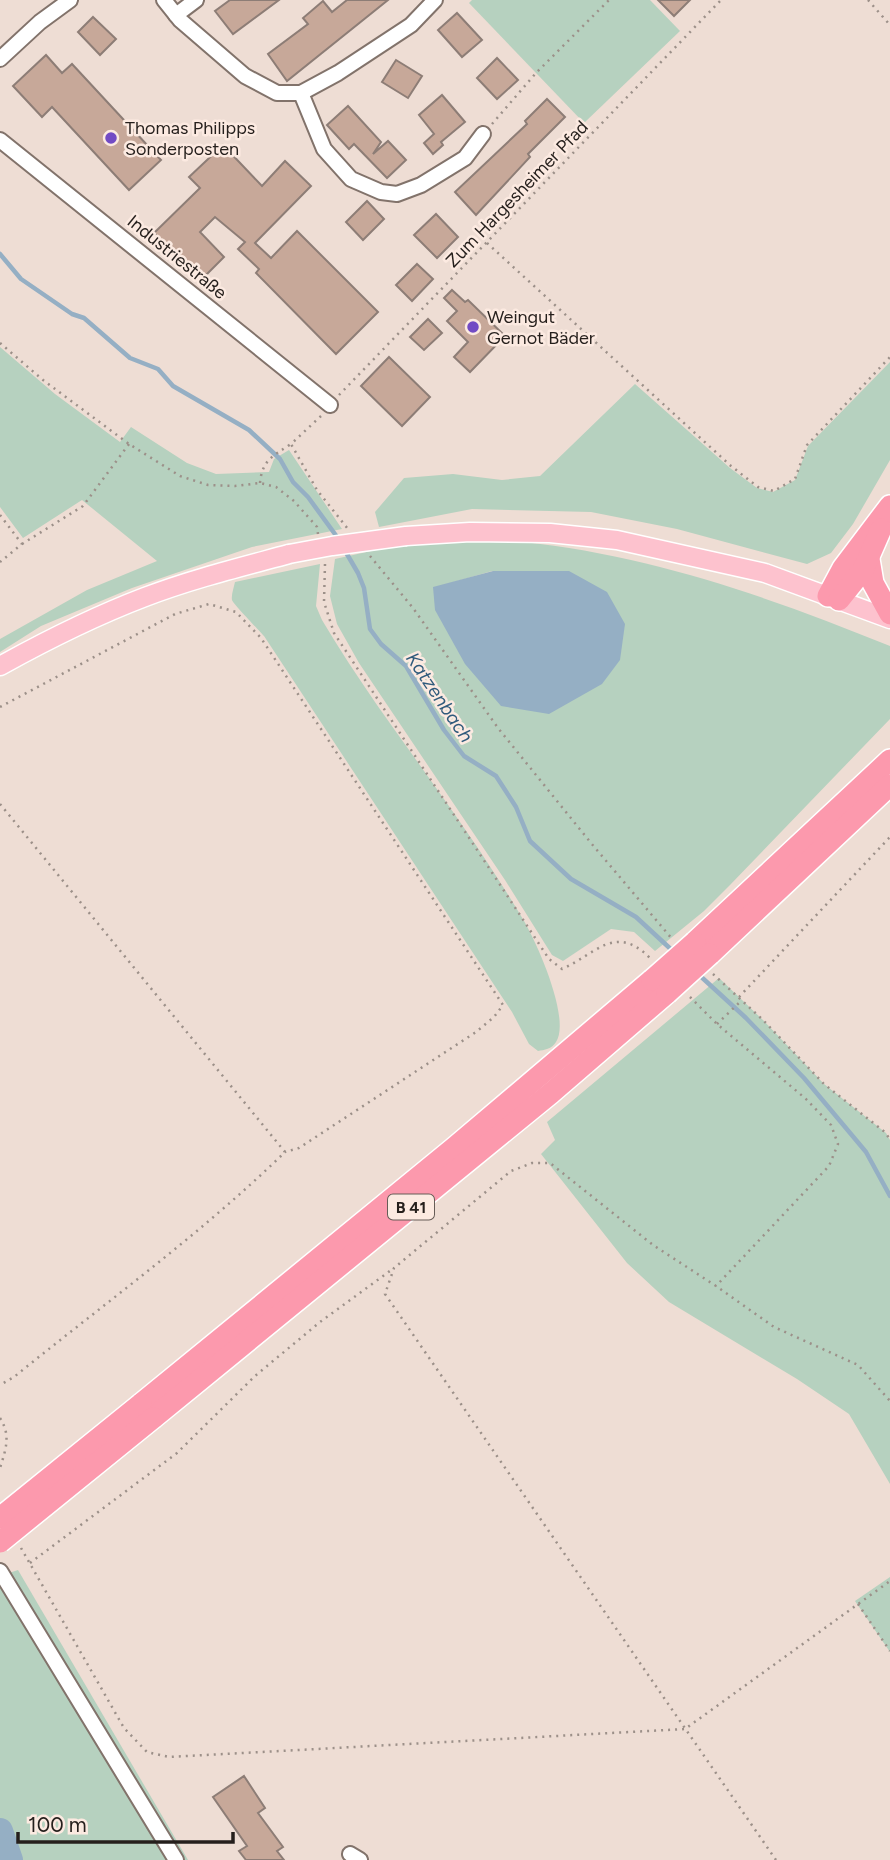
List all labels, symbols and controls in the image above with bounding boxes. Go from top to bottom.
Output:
street label: Zum Hargesheimer Pfad [441,116,593,272]
place label: Thomas Philipps Sonderposten [125,117,255,160]
marker: Thomas Philipps Sonderposten [103,130,119,146]
street label: Industriestraße [123,210,231,304]
place label: Weingut Gernot Bäder [487,306,595,349]
marker: Weingut Gernot Bäder [465,319,481,335]
water label: Katzenbach [401,648,478,747]
road number: B 41 [388,1194,434,1219]
scale bar [18,1800,233,1844]
text: 100 m [28,1812,87,1837]

